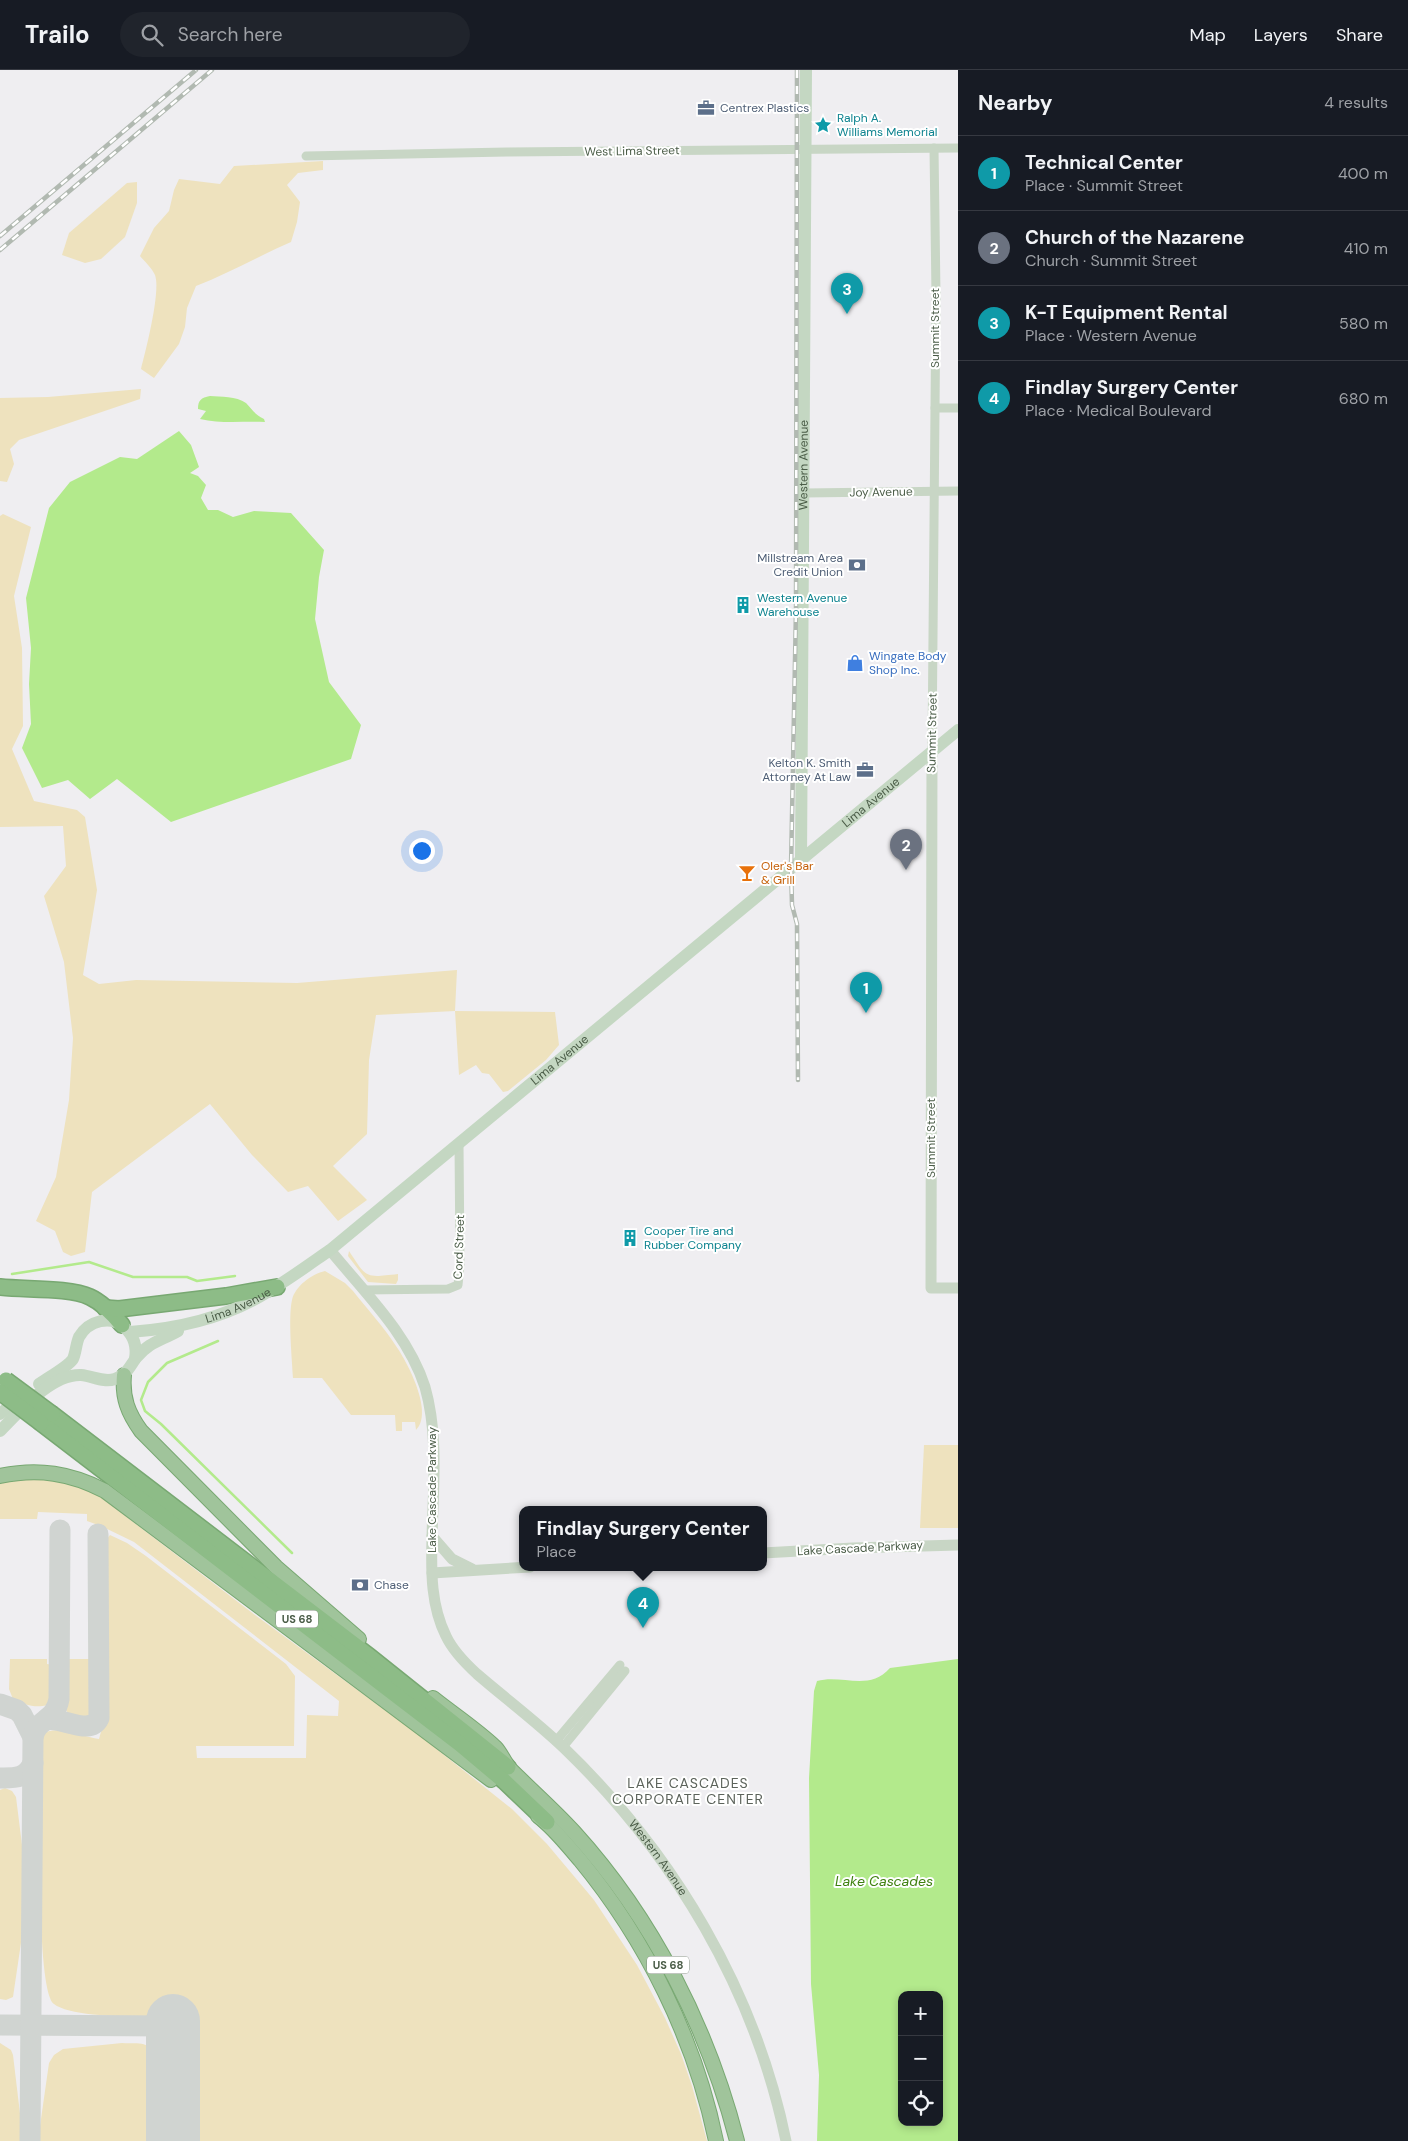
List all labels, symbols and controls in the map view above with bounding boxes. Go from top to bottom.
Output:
search box [120,12,470,57]
text: Trailo [25,19,90,50]
icon: search [138,21,166,49]
text: Search here [178,22,283,47]
text: Map [1190,23,1226,47]
text: Layers [1254,23,1308,47]
text: Share [1336,23,1383,47]
text: Nearby [978,89,1052,117]
text: 4 results [1324,92,1388,113]
office icon: Centrex Plastics [696,98,716,118]
place label: Centrex Plastics [720,100,809,116]
place label: Ralph A. Williams Memorial [837,110,937,140]
place icon: Ralph A. Williams Memorial [813,115,833,135]
street label: West Lima Street [584,142,680,160]
text: Technical Center [1025,150,1183,175]
text: 1 [991,163,997,184]
text: 400 m [1338,163,1388,184]
text: Place · Summit Street [1025,175,1183,196]
text: Church of the Nazarene [1025,225,1244,250]
text: 2 [989,238,999,259]
text: 410 m [1344,238,1388,259]
text: Church · Summit Street [1025,250,1197,271]
pin: 3 [831,273,863,314]
street label: Summit Street [927,288,943,368]
text: K-T Equipment Rental [1025,300,1228,325]
text: 3 [989,313,999,334]
text: 580 m [1339,313,1388,334]
text: Place · Western Avenue [1025,325,1197,346]
text: Findlay Surgery Center [1025,375,1238,400]
text: 4 [989,388,999,409]
text: 680 m [1339,388,1388,409]
text: Place · Medical Boulevard [1025,400,1212,421]
street label: Western Avenue [795,420,812,510]
street label: Joy Avenue [849,483,913,501]
place label: Millstream Area Credit Union [757,550,843,580]
bank icon: Millstream Area Credit Union [847,555,867,575]
place label: Western Avenue Warehouse [757,590,847,620]
building icon: Western Avenue Warehouse [733,595,753,615]
place label: Wingate Body Shop Inc. [869,648,947,678]
shop icon: Wingate Body Shop Inc. [845,653,865,673]
street label: Summit Street [923,693,941,773]
place label: Kelton K. Smith Attorney At Law [762,755,851,785]
office icon: Kelton K. Smith Attorney At Law [855,760,875,780]
street label: Lima Avenue [839,773,903,831]
pin: 2 [890,829,922,870]
your location [409,838,435,864]
place label: Oler's Bar & Grill [761,858,814,888]
bar icon: Oler's Bar & Grill [737,863,757,883]
pin: 1 [850,972,882,1013]
street label: Lima Avenue [527,1031,592,1089]
street label: Summit Street [923,1098,939,1178]
street label: Cord Street [450,1214,468,1280]
place label: Cooper Tire and Rubber Company [644,1223,742,1253]
building icon: Cooper Tire and Rubber Company [620,1228,640,1248]
street label: Lima Avenue [203,1284,274,1327]
street label: Lake Cascade Parkway [424,1427,440,1553]
popup [519,1506,767,1571]
text: Findlay Surgery Center [537,1516,749,1541]
street label: Lake Cascade Parkway [797,1537,924,1559]
text: Place [537,1541,576,1562]
bank icon: Chase [350,1575,370,1595]
place label: Chase [374,1577,409,1593]
pin: 4 [627,1587,659,1628]
road number: US 68 [276,1610,318,1628]
district label: LAKE CASCADES CORPORATE CENTER [612,1774,764,1808]
street label: Western Avenue [625,1816,691,1899]
water label: Lake Cascades [835,1872,933,1890]
road number: US 68 [647,1956,689,1974]
map controls [898,1991,943,2126]
button: + [898,1991,943,2036]
button: − [898,2036,943,2081]
button: locate [898,2081,943,2126]

